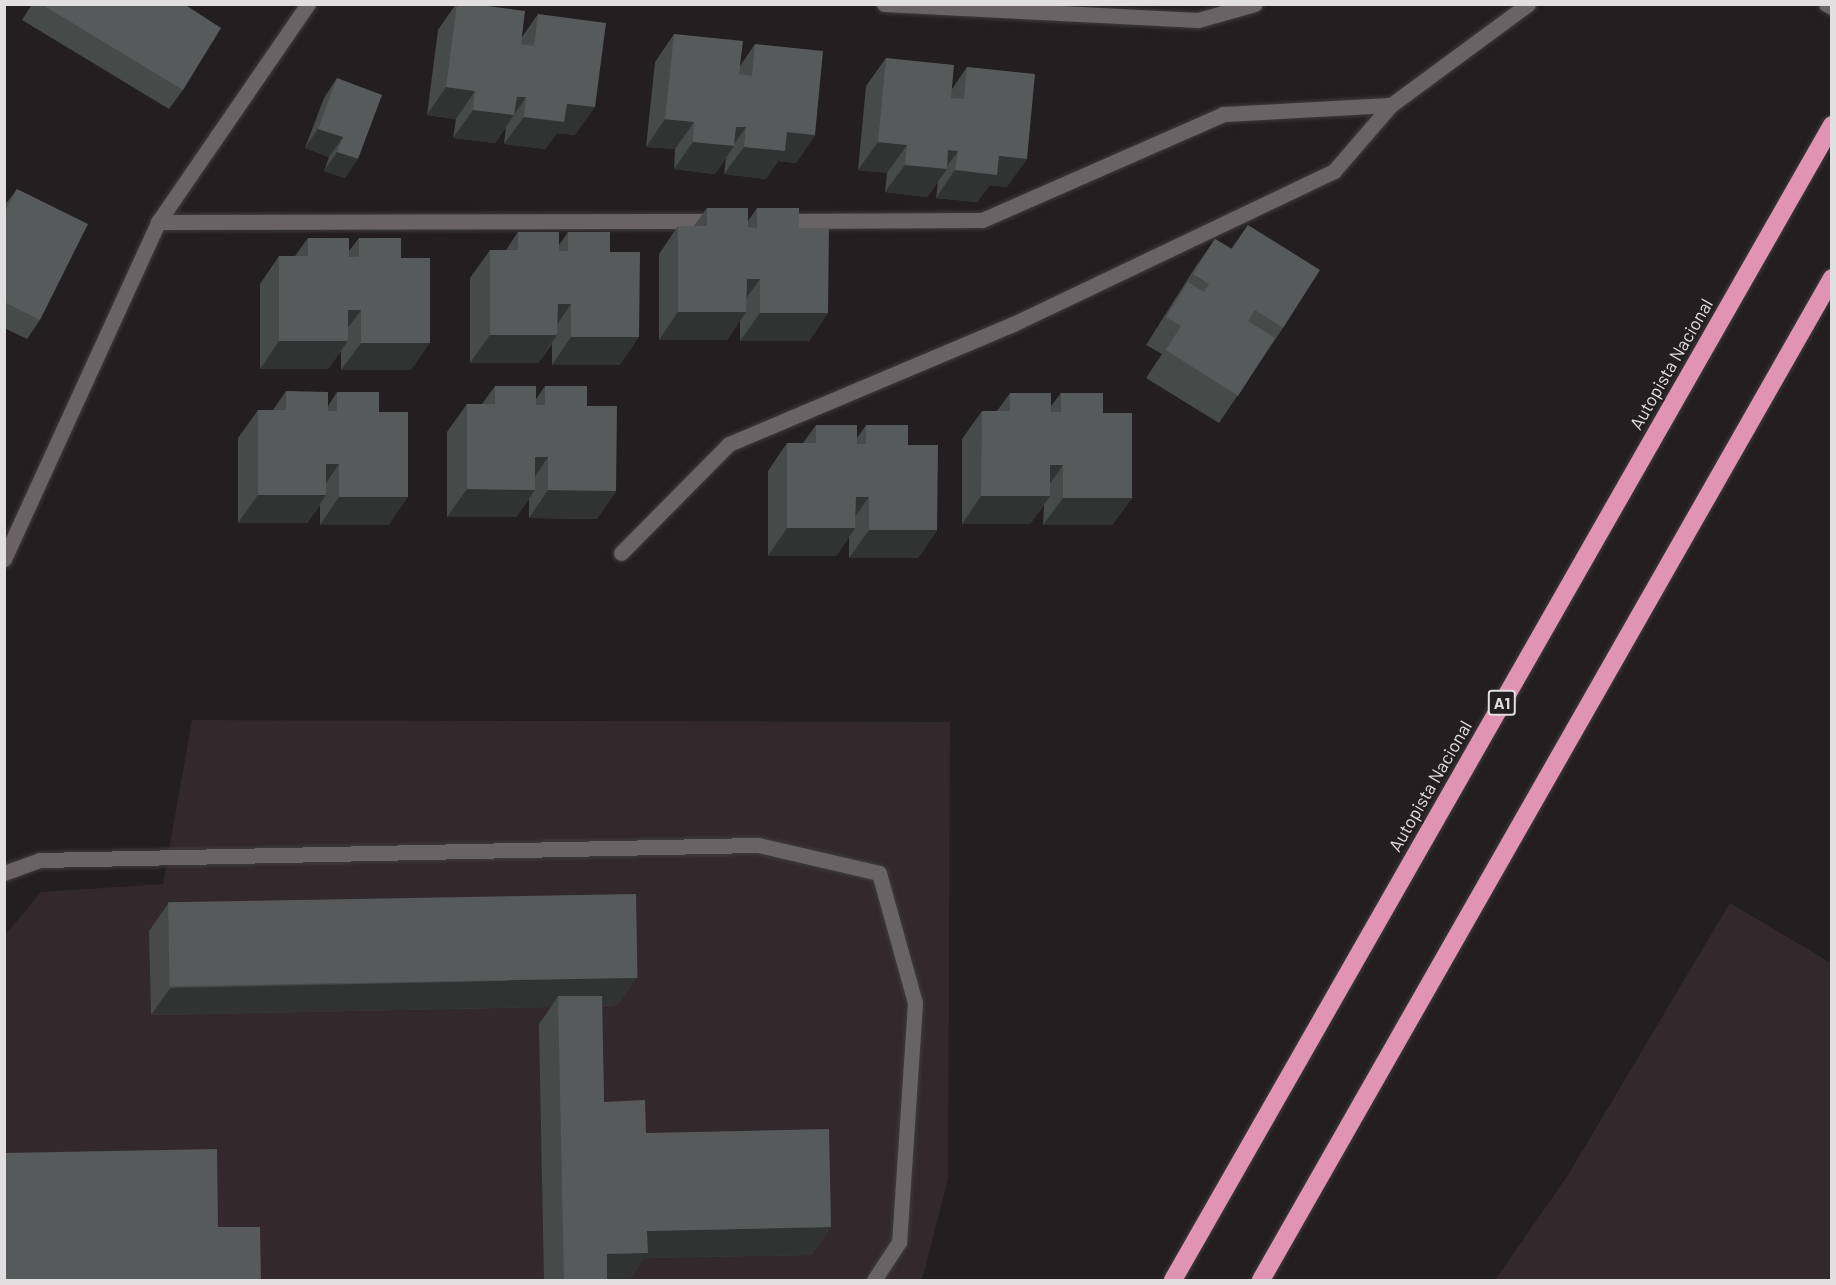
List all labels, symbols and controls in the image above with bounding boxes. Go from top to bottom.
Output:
street label: Autopista Nacional [1625,295,1717,433]
road number: A1 [1487,690,1517,716]
street label: Autopista Nacional [1384,717,1476,855]

